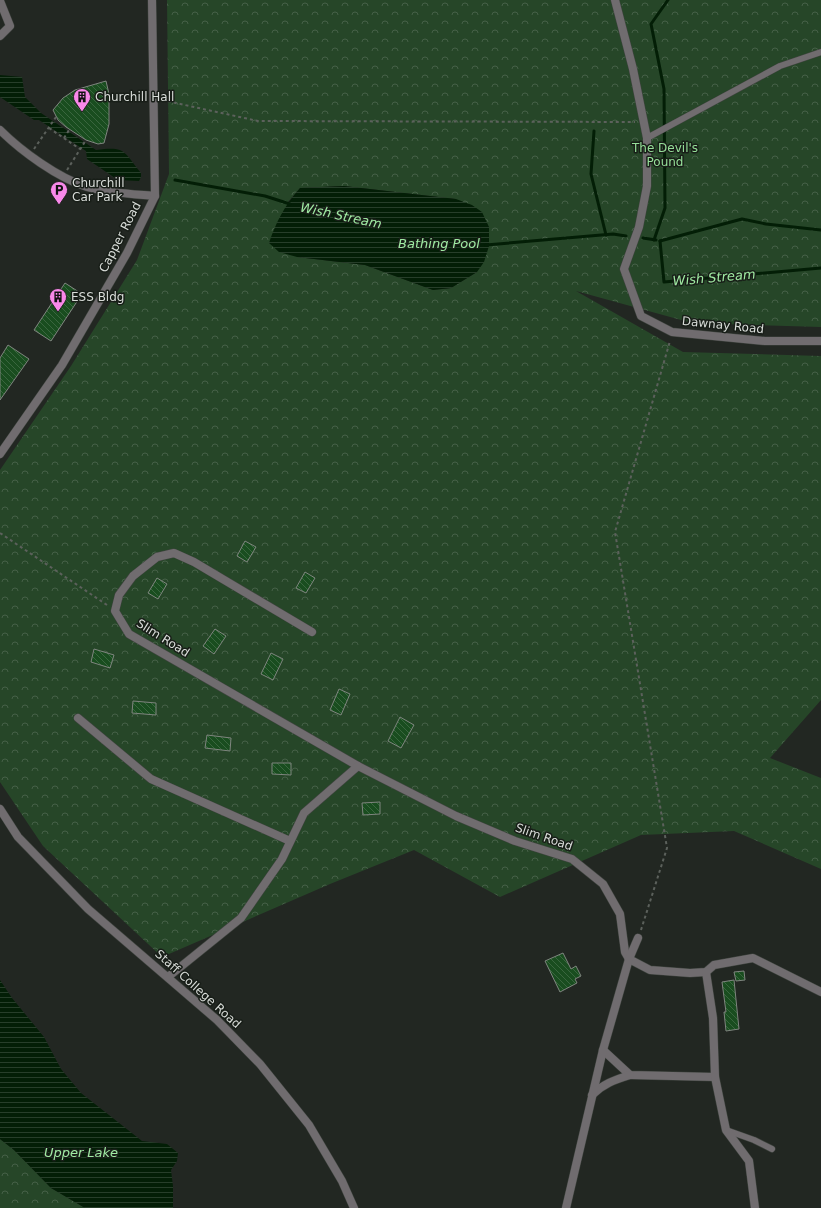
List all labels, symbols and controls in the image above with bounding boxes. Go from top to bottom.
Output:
building icon: Churchill Hall [72,87,92,112]
place label: Churchill Hall [95,90,174,104]
park label: The Devil's Pound [631,141,698,169]
place label: Churchill Car Park [72,176,124,204]
parking icon: Churchill Car Park [49,180,69,205]
street label: Capper Road [96,199,144,275]
water label: Wish Stream [299,200,383,231]
water label: Bathing Pool [398,236,480,251]
water label: Wish Stream [672,266,756,289]
building icon: ESS Bldg [48,287,68,312]
place label: ESS Bldg [71,290,124,304]
street label: Dawnay Road [681,314,765,336]
street label: Slim Road [134,616,192,660]
street label: Slim Road [513,821,575,853]
street label: Staff College Road [152,947,244,1031]
water label: Upper Lake [44,1145,118,1160]

